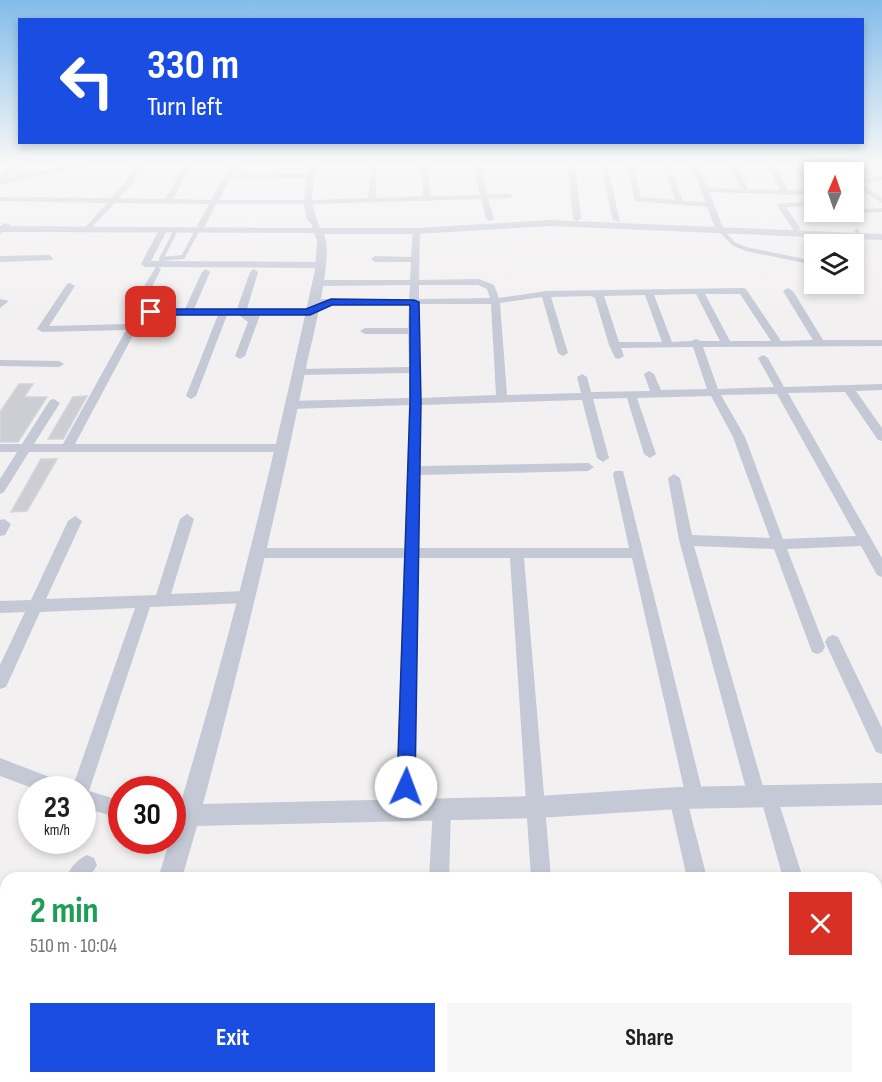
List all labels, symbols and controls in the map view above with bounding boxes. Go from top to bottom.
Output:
text: 330 m [147,40,239,91]
icon: left [48,42,126,120]
text: Turn left [147,91,223,123]
north arrow [804,162,864,222]
map controls [804,162,864,294]
button: layers [804,234,864,294]
pin [125,286,176,337]
icon: arrive [134,295,167,328]
position arrow [374,755,438,819]
speed limit sign: 30 [108,776,186,854]
text: 23 [44,790,70,826]
text: km/h [44,821,70,840]
text: 2 min [30,890,99,933]
button: close [789,892,852,955]
text: 510 m · 10:04 [30,934,117,958]
button: Exit [30,1003,435,1072]
button: Share [447,1003,852,1072]

